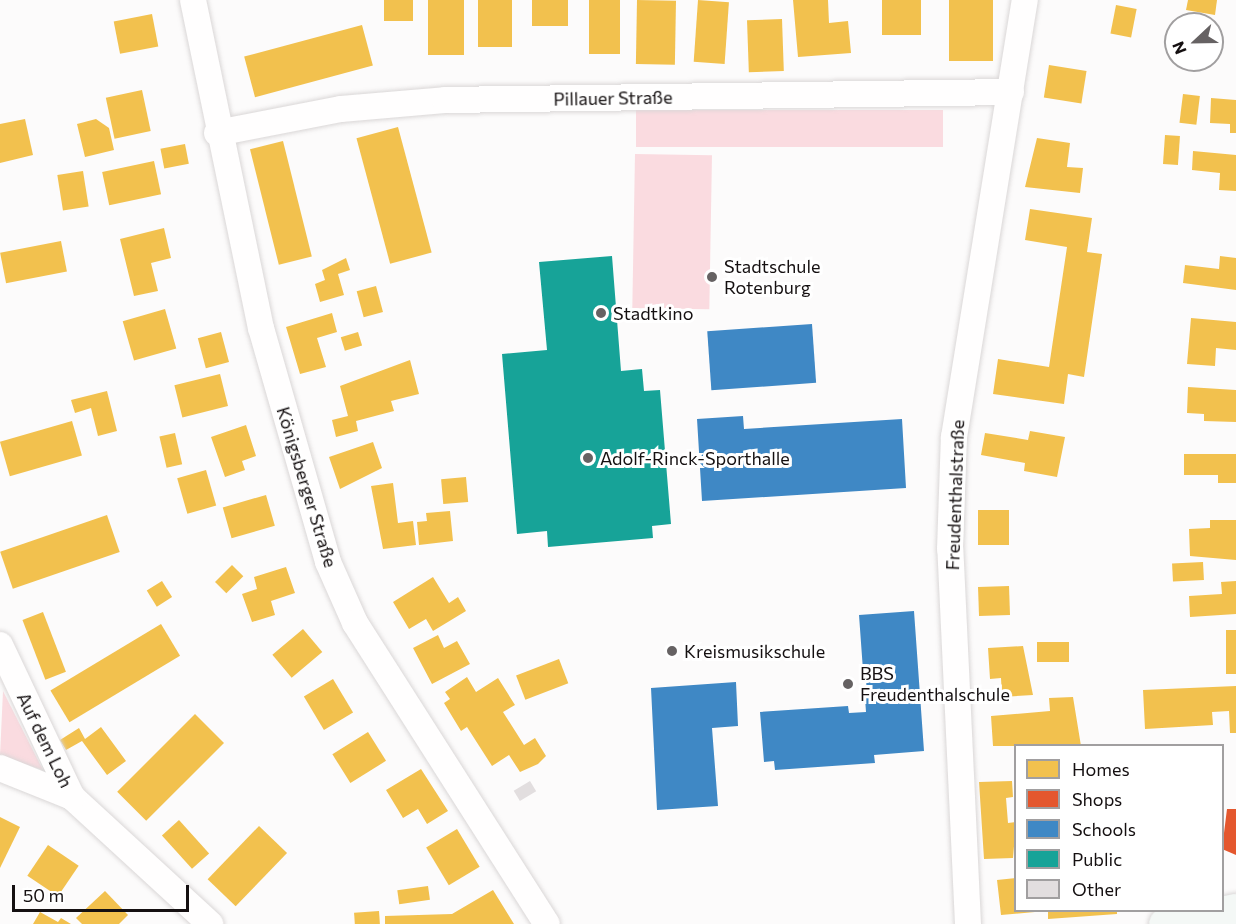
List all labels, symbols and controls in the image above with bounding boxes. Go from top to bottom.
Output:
north arrow [1164,12,1224,72]
text: N [1168,39,1190,57]
street label: Pillauer Straße [553,86,673,110]
place label: Stadtschule Rotenburg [724,256,820,298]
marker: Stadtschule Rotenburg [705,270,719,284]
place label: Stadtkino [613,302,693,324]
marker: Stadtkino [594,306,608,320]
street label: Königsberger Straße [272,404,342,570]
street label: Freudenthalstraße [942,419,968,571]
place label: Adolf-Rinck-Sporthalle [600,447,790,469]
marker: Adolf-Rinck-Sporthalle [581,451,595,465]
place label: Kreismusikschule [684,640,825,662]
marker: Kreismusikschule [665,644,679,658]
place label: BBS Freudenthalschule [860,663,1010,706]
marker: BBS Freudenthalschule [841,677,855,691]
street label: Auf dem Loh [13,689,77,791]
legend [1014,744,1224,912]
text: Homes [1072,758,1130,780]
text: Shops [1072,788,1122,810]
text: Schools [1072,818,1136,840]
text: Public [1072,848,1122,870]
scale bar [15,873,192,911]
text: Other [1072,878,1121,900]
text: 50 m [23,884,64,906]

